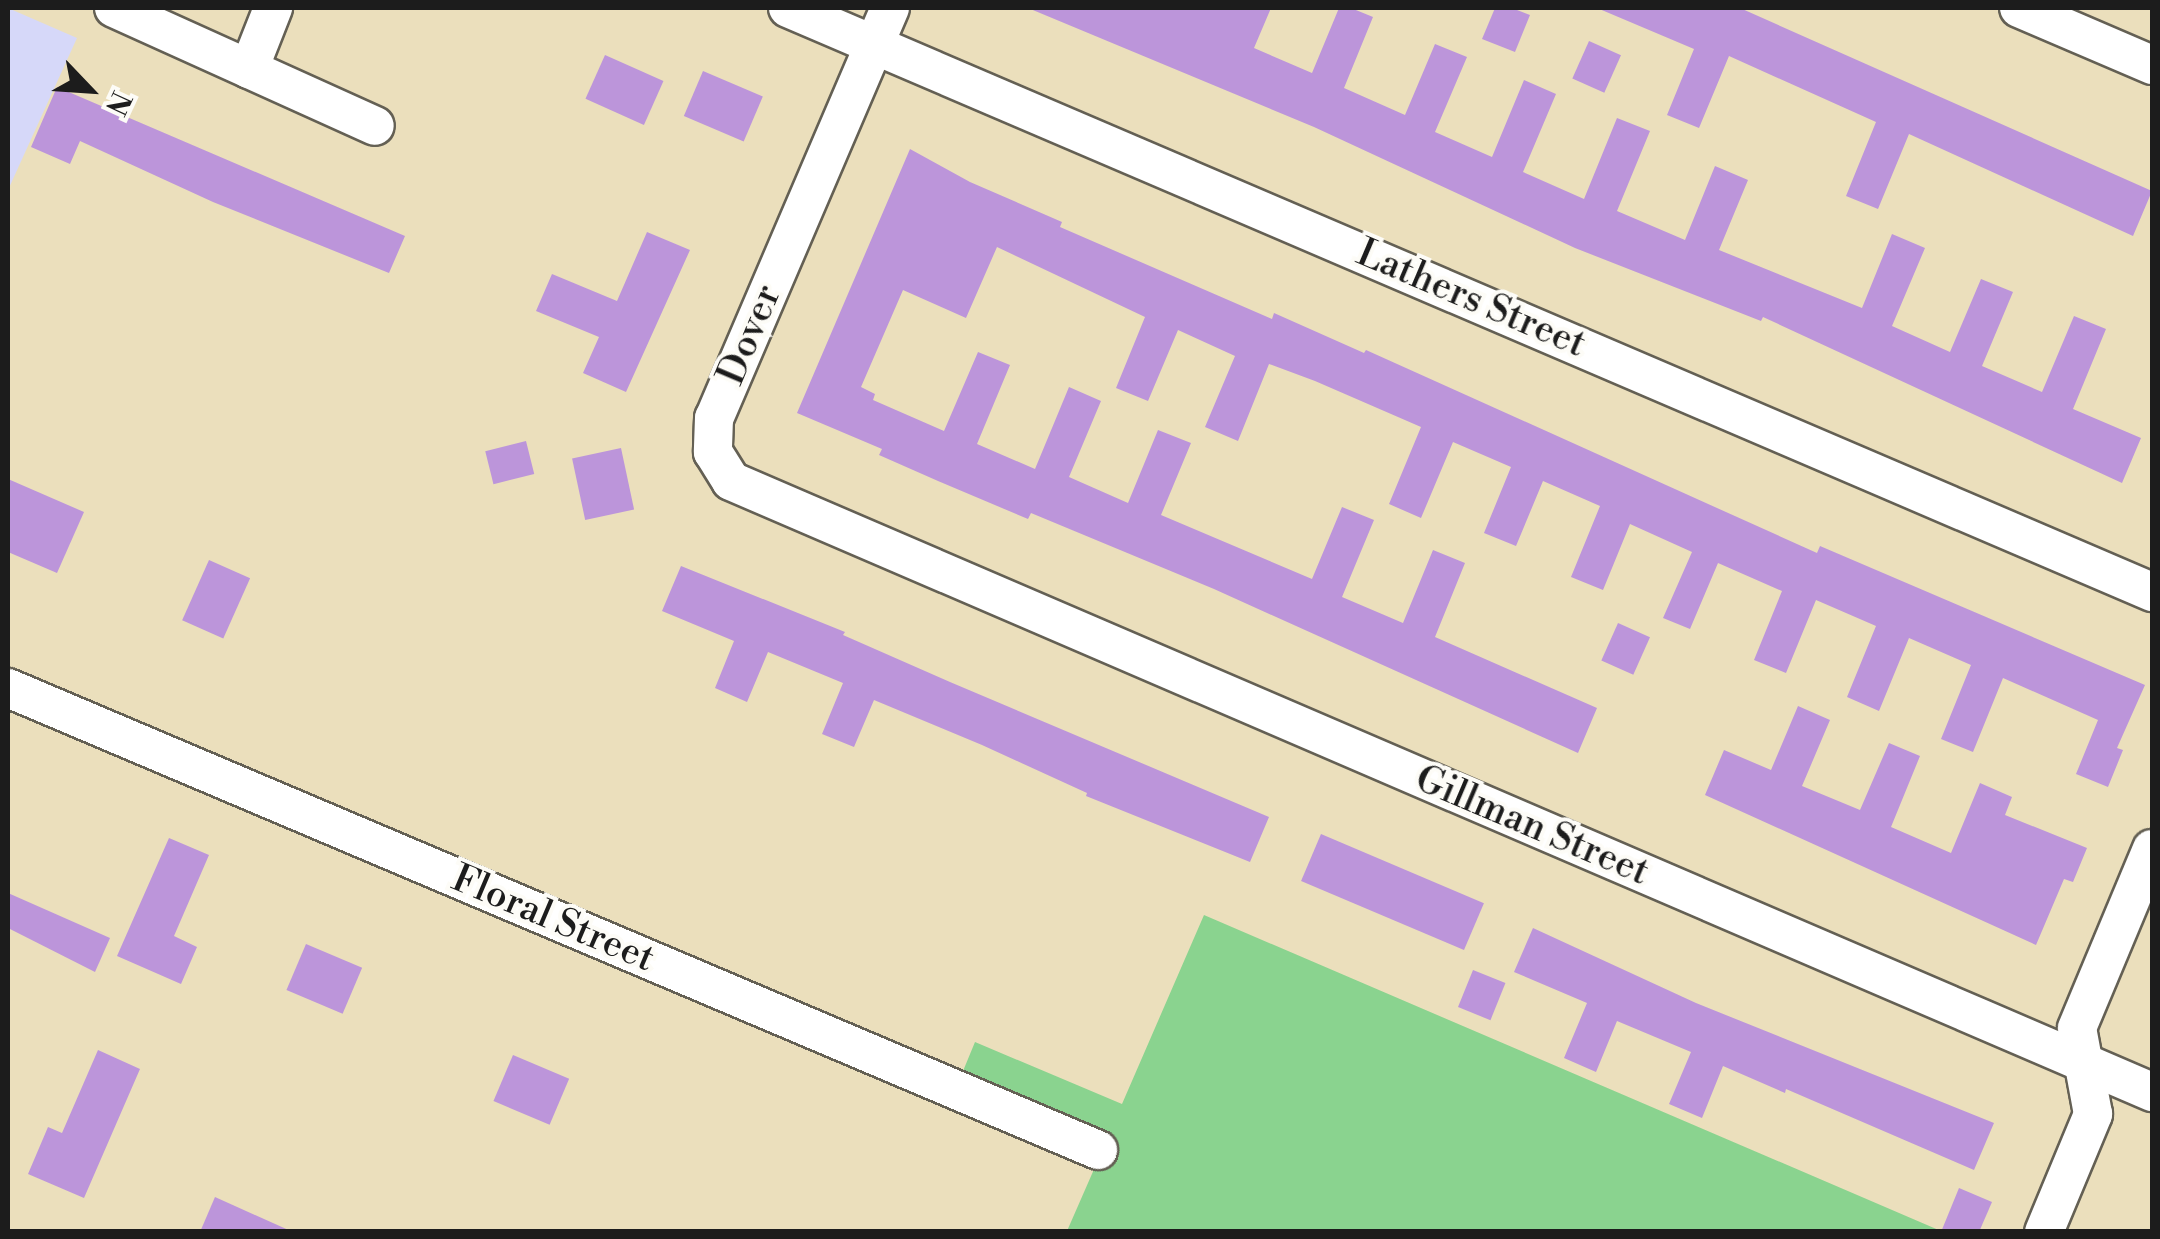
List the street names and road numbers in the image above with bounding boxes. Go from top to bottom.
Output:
street label: Lathers Street [1350,230,1592,368]
street label: Dover [709,278,791,392]
street label: Gillman Street [1408,756,1656,896]
street label: Floral Street [445,856,661,982]

